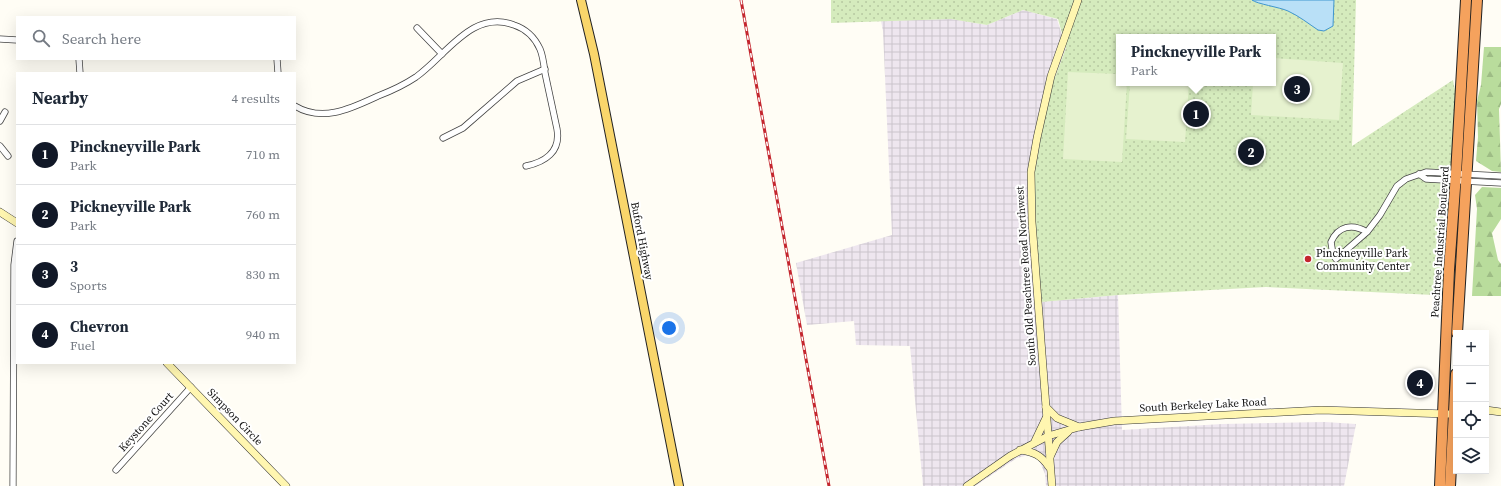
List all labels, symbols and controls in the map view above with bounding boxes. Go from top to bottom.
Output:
search box [16,16,296,60]
icon: search [30,27,52,49]
text: Search here [62,28,141,49]
popup [1116,34,1276,86]
text: Pinckneyville Park [1131,41,1261,62]
text: Park [1131,62,1158,79]
pin: 3 [1284,74,1310,104]
text: Nearby [32,86,88,110]
text: 4 results [232,90,280,107]
pin: 1 [1183,99,1209,129]
text: Pinckneyville Park [70,136,200,157]
pin: 2 [1238,137,1264,167]
text: 1 [41,146,49,163]
text: 710 m [246,146,280,163]
text: Park [70,157,97,174]
street label: Peachtree Industrial Boulevard [1427,165,1453,318]
street label: South Old Peachtree Road Northwest [1012,185,1040,366]
text: Pickneyville Park [70,196,191,217]
street label: Buford Highway [627,201,657,282]
text: 2 [41,206,49,223]
text: 760 m [246,206,280,223]
text: Park [70,217,97,234]
place label: Pinckneyville Park Community Center [1316,246,1410,274]
marker: Pinckneyville Park Community Center [1303,254,1313,264]
text: 3 [70,256,78,277]
text: 3 [41,266,49,283]
text: 830 m [246,266,280,283]
text: Sports [70,277,107,294]
text: Chevron [70,316,129,337]
your location [659,318,679,338]
text: 4 [41,326,49,343]
text: 940 m [246,326,280,343]
map controls [1453,330,1489,474]
button: + [1453,330,1489,366]
text: Fuel [70,337,95,354]
button: − [1453,366,1489,402]
pin: 4 [1407,368,1433,398]
street label: Simpson Circle [204,385,266,449]
street label: Keystone Court [115,389,177,455]
street label: South Berkeley Lake Road [1139,394,1268,416]
button: locate [1453,402,1489,438]
button: layers [1453,438,1489,474]

